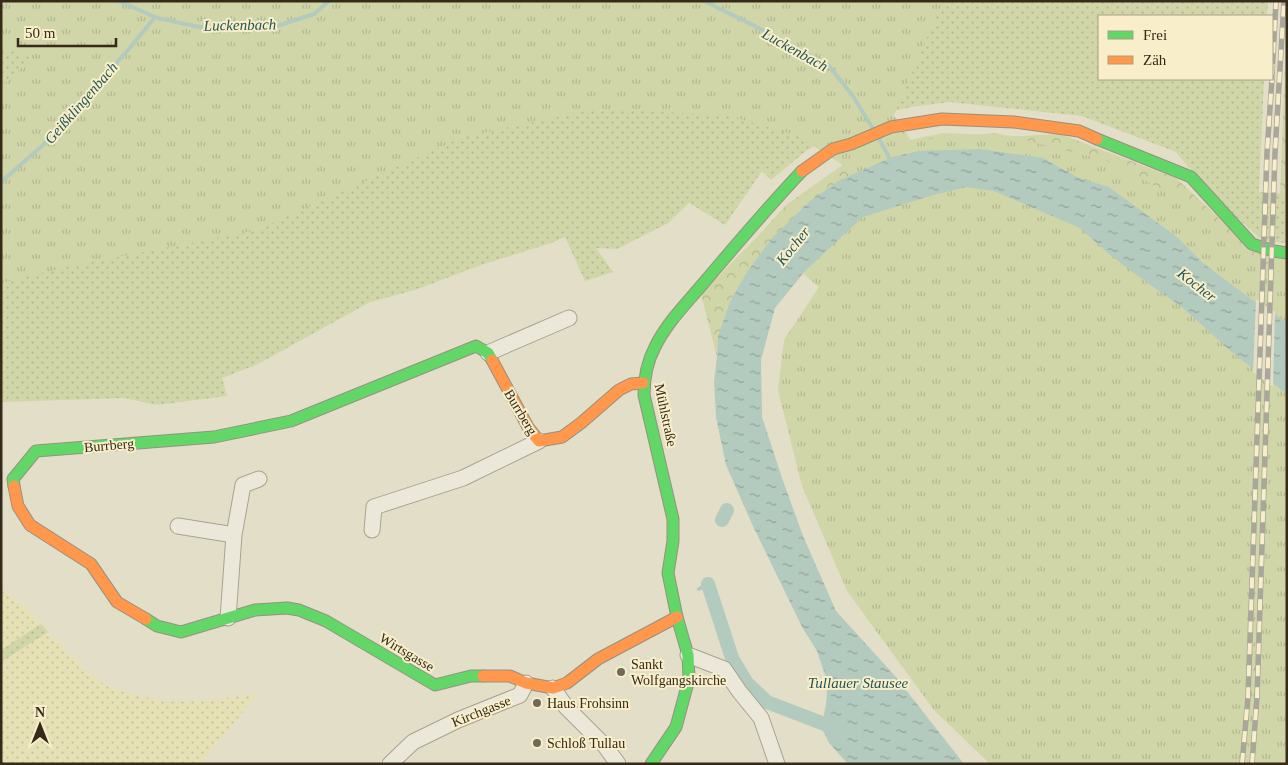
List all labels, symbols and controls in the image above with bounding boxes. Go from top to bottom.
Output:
scale bar [18,15,115,47]
legend [1098,15,1273,80]
water label: Luckenbach [203,16,276,34]
text: 50 m [25,25,56,41]
water label: Luckenbach [759,25,831,75]
text: Frei [1143,27,1167,43]
text: Zäh [1143,52,1167,68]
water label: Geißklingenbach [41,59,121,147]
water label: Kocher [772,224,813,269]
water label: Kocher [1174,264,1219,305]
street label: Mühlstraße [652,382,679,448]
street label: Burrberg [501,387,540,438]
street label: Burrberg [83,436,135,455]
street label: Wirtsgasse [377,630,437,675]
place label: Sankt Wolfgangskirche [631,657,726,688]
marker: Sankt Wolfgangskirche [615,666,627,678]
water label: Tullauer Stausee [808,675,909,691]
street label: Kirchgasse [450,693,513,730]
place label: Haus Frohsinn [547,696,629,711]
marker: Haus Frohsinn [531,697,543,709]
north arrow [15,700,65,750]
text: N [35,705,45,720]
place label: Schloß Tullau [547,736,625,751]
marker: Schloß Tullau [531,737,543,749]

